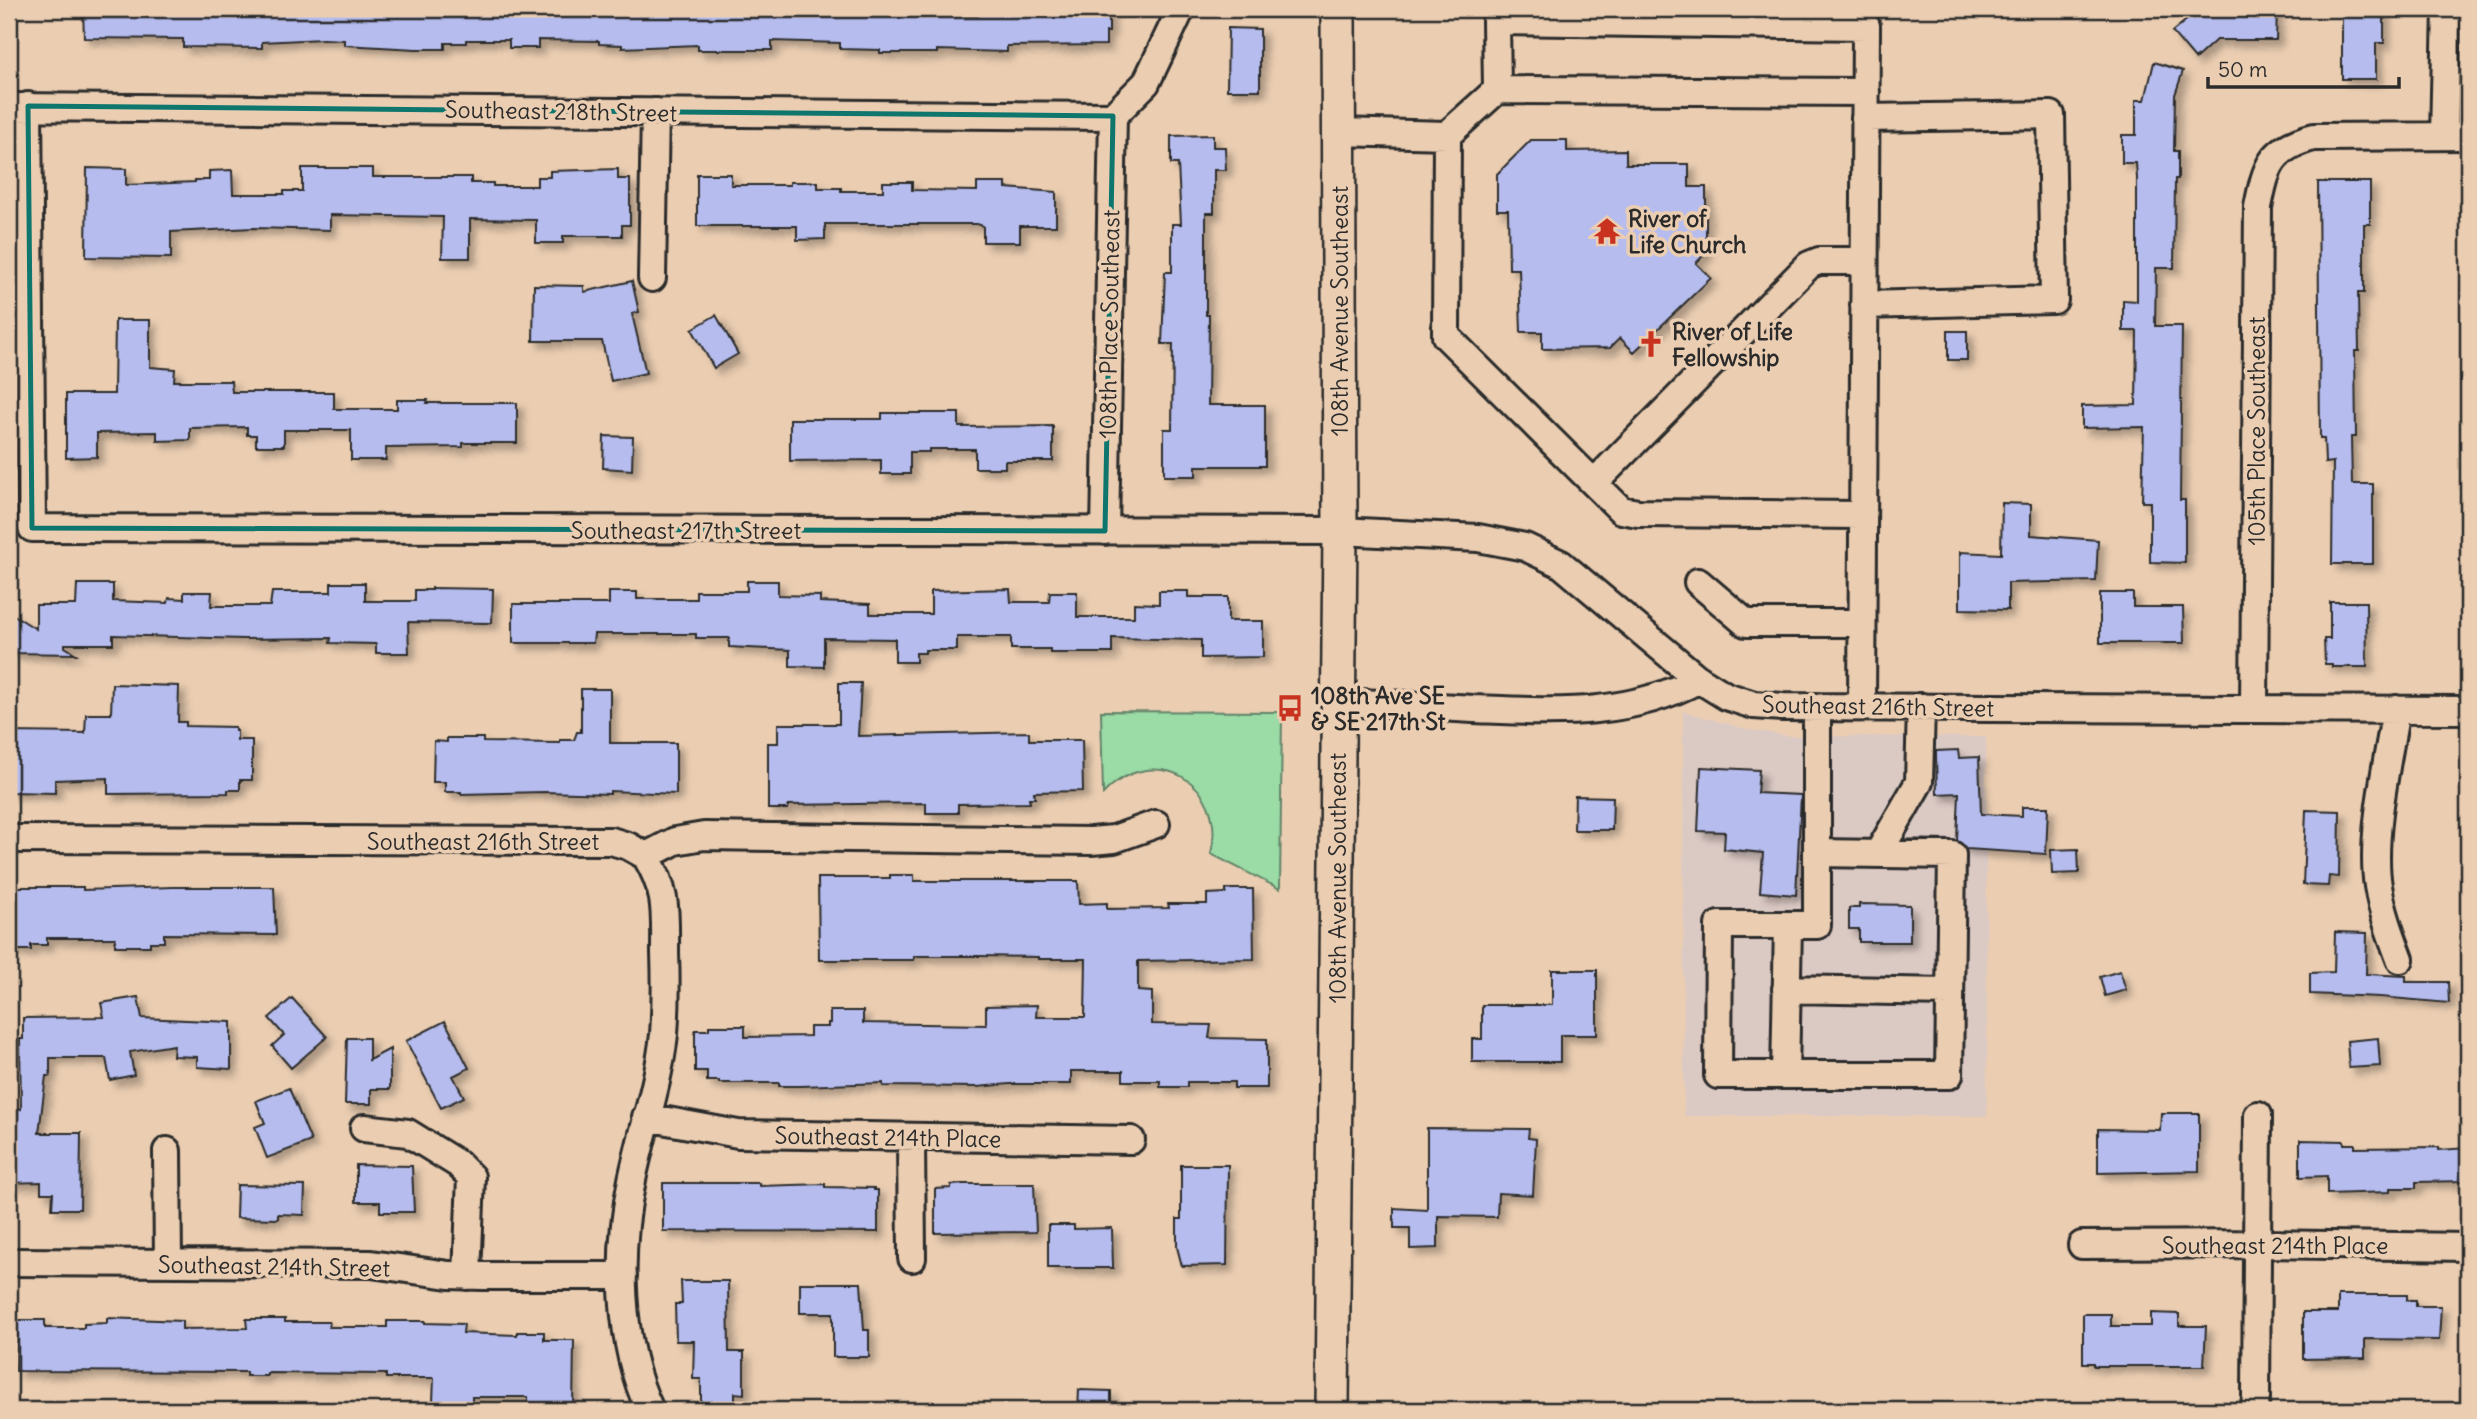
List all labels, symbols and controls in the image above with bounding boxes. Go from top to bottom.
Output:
scale bar [2208,46,2398,90]
text: 50 m [2218,56,2267,83]
street label: Southeast 218th Street [445,94,678,128]
street label: 108th Avenue Southeast [1325,186,1354,436]
place label: River of Life Church [1628,204,1746,259]
street label: 108th Place Southeast [1093,209,1126,439]
temple icon: River of Life Church [1592,216,1622,246]
street label: 105th Place Southeast [2242,316,2271,546]
place label: River of Life Fellowship [1672,317,1793,372]
church icon: River of Life Fellowship [1636,329,1666,359]
street label: Southeast 217th Street [571,516,801,545]
place label: 108th Ave SE & SE 217th St [1311,681,1446,736]
street label: Southeast 216th Street [1762,689,1995,723]
bus stop icon: 108th Ave SE & SE 217th St [1275,693,1305,723]
street label: 108th Avenue Southeast [1323,753,1352,1003]
street label: Southeast 216th Street [367,827,599,856]
street label: Southeast 214th Place [774,1121,1002,1153]
street label: Southeast 214th Place [2162,1231,2388,1260]
street label: Southeast 214th Street [158,1249,391,1283]

